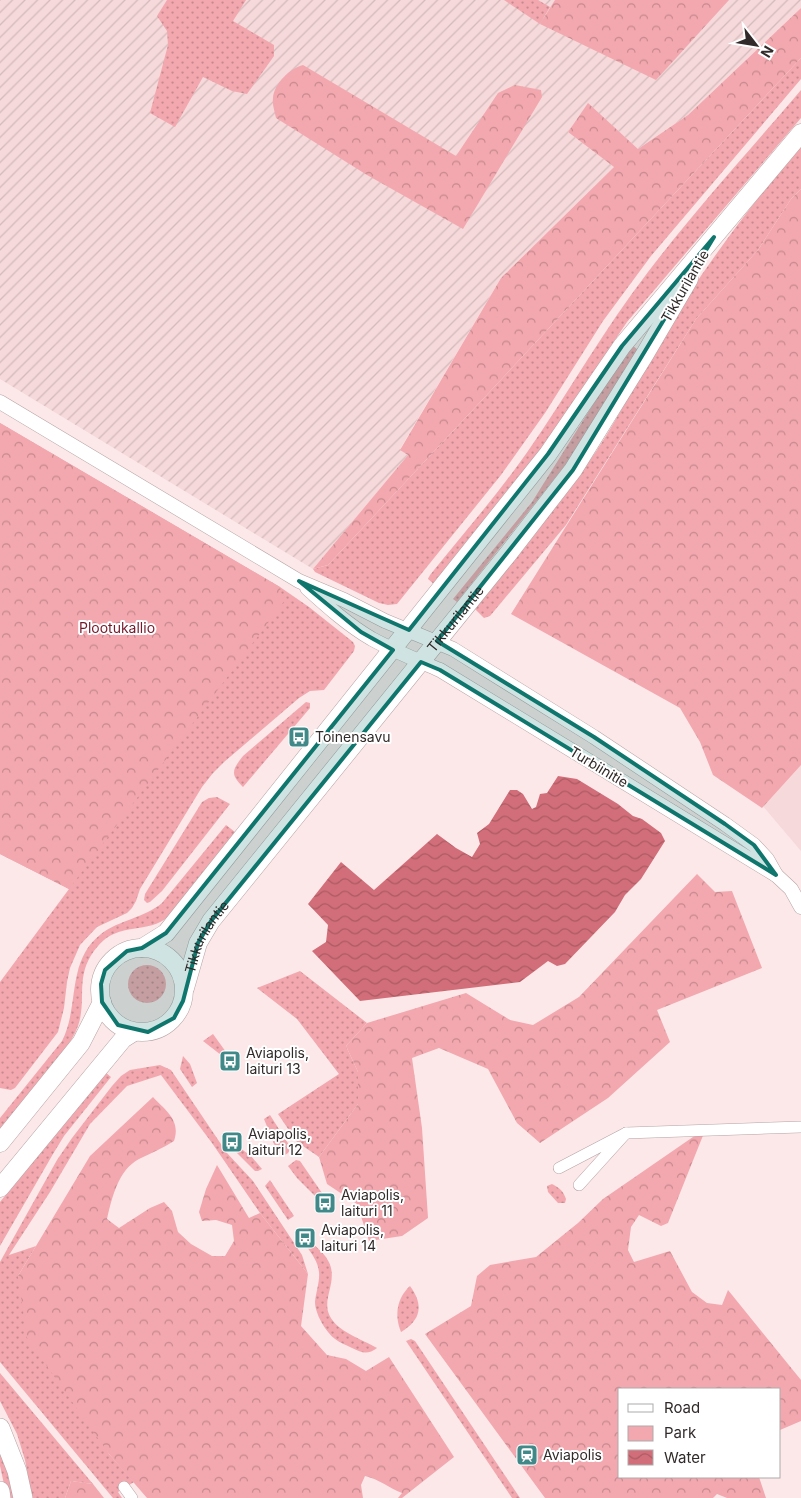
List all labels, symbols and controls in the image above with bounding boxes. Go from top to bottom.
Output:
north arrow [731,20,781,70]
text: N [758,43,778,61]
street label: Tikkurilantie [657,247,712,325]
street label: Tikkurilantie [423,582,487,655]
park label: Plootukallio [79,619,155,636]
bus stop icon: Toinensavu [287,725,311,749]
place label: Toinensavu [315,728,391,745]
street label: Turbiinitie [567,743,631,791]
street label: Tikkurilantie [181,897,232,975]
place label: Aviapolis, laituri 13 [246,1044,309,1077]
bus stop icon: Aviapolis, laituri 13 [218,1049,242,1073]
place label: Aviapolis, laituri 12 [248,1125,311,1158]
bus stop icon: Aviapolis, laituri 12 [220,1130,244,1154]
place label: Aviapolis, laituri 11 [341,1186,404,1219]
bus stop icon: Aviapolis, laituri 11 [313,1191,337,1215]
place label: Aviapolis, laituri 14 [321,1221,384,1254]
bus stop icon: Aviapolis, laituri 14 [293,1226,317,1250]
legend [618,1388,781,1478]
text: Road [664,1398,700,1417]
text: Park [664,1423,697,1442]
station icon: Aviapolis [515,1443,539,1467]
place label: Aviapolis [543,1446,602,1463]
text: Water [664,1448,706,1467]

